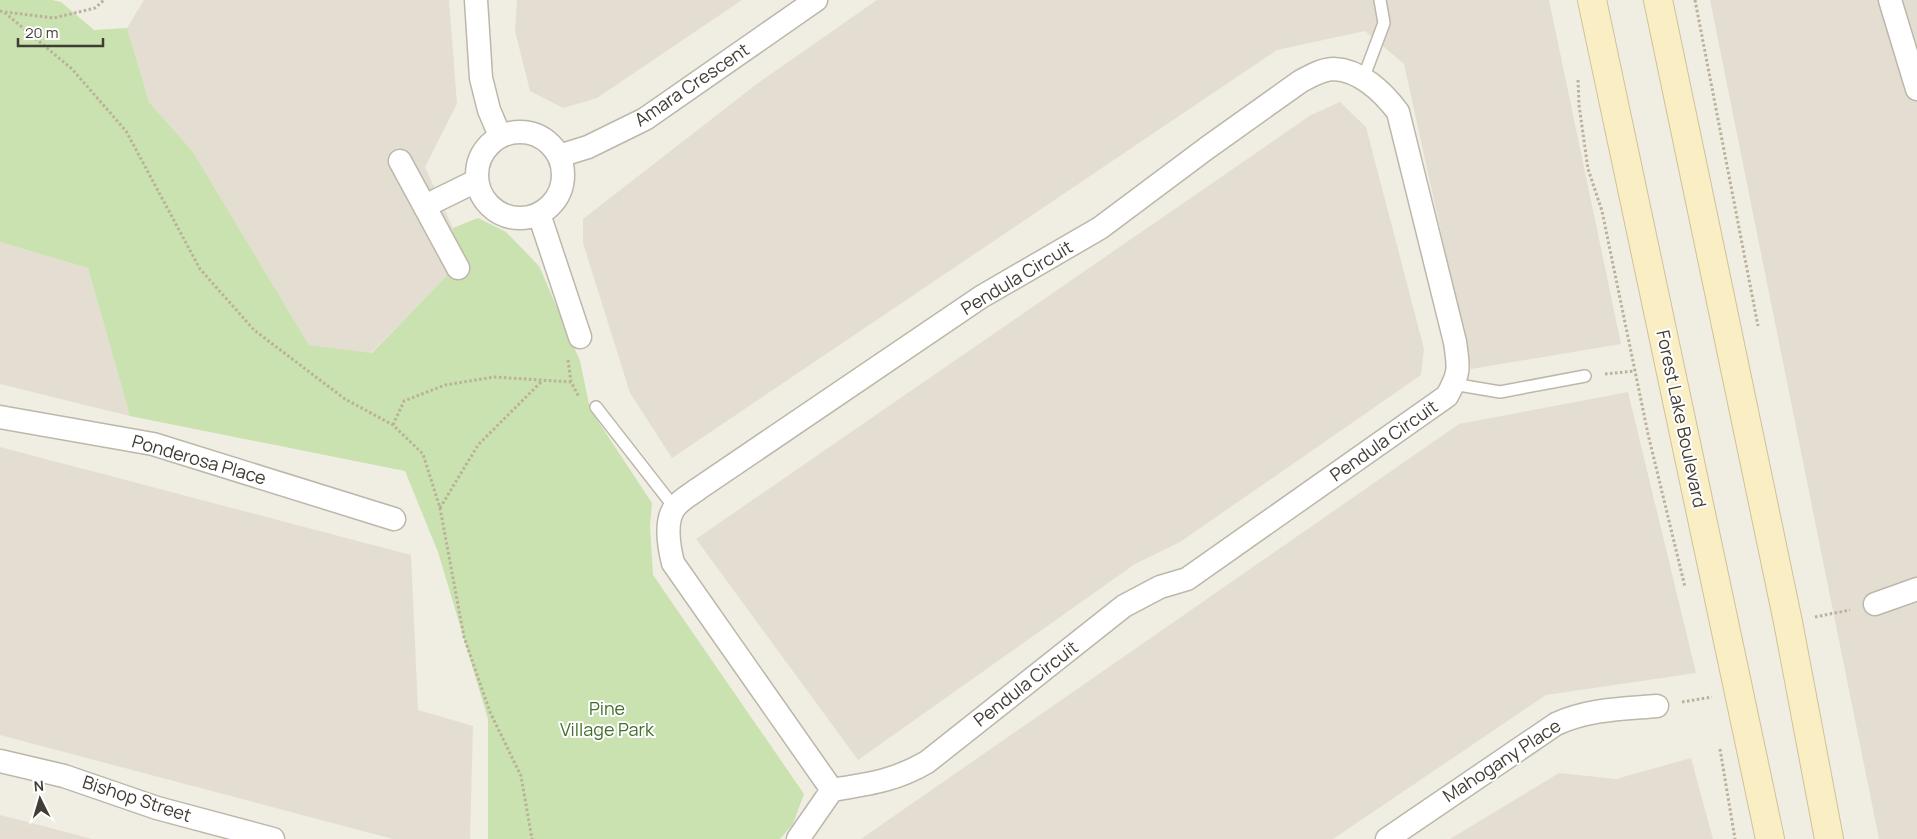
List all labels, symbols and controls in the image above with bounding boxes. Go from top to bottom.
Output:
scale bar [18,15,102,47]
text: 20 m [25,22,58,43]
street label: Amara Crescent [629,37,753,131]
street label: Pendula Circuit [956,234,1077,320]
street label: Forest Lake Boulevard [1651,328,1713,510]
street label: Pendula Circuit [1325,394,1442,486]
street label: Ponderosa Place [129,428,269,490]
street label: Pendula Circuit [968,635,1083,732]
park label: Pine Village Park [560,696,655,741]
street label: Mahogany Place [1438,713,1565,807]
street label: Bishop Street [80,769,195,827]
north arrow [15,774,65,824]
text: N [33,776,45,795]

